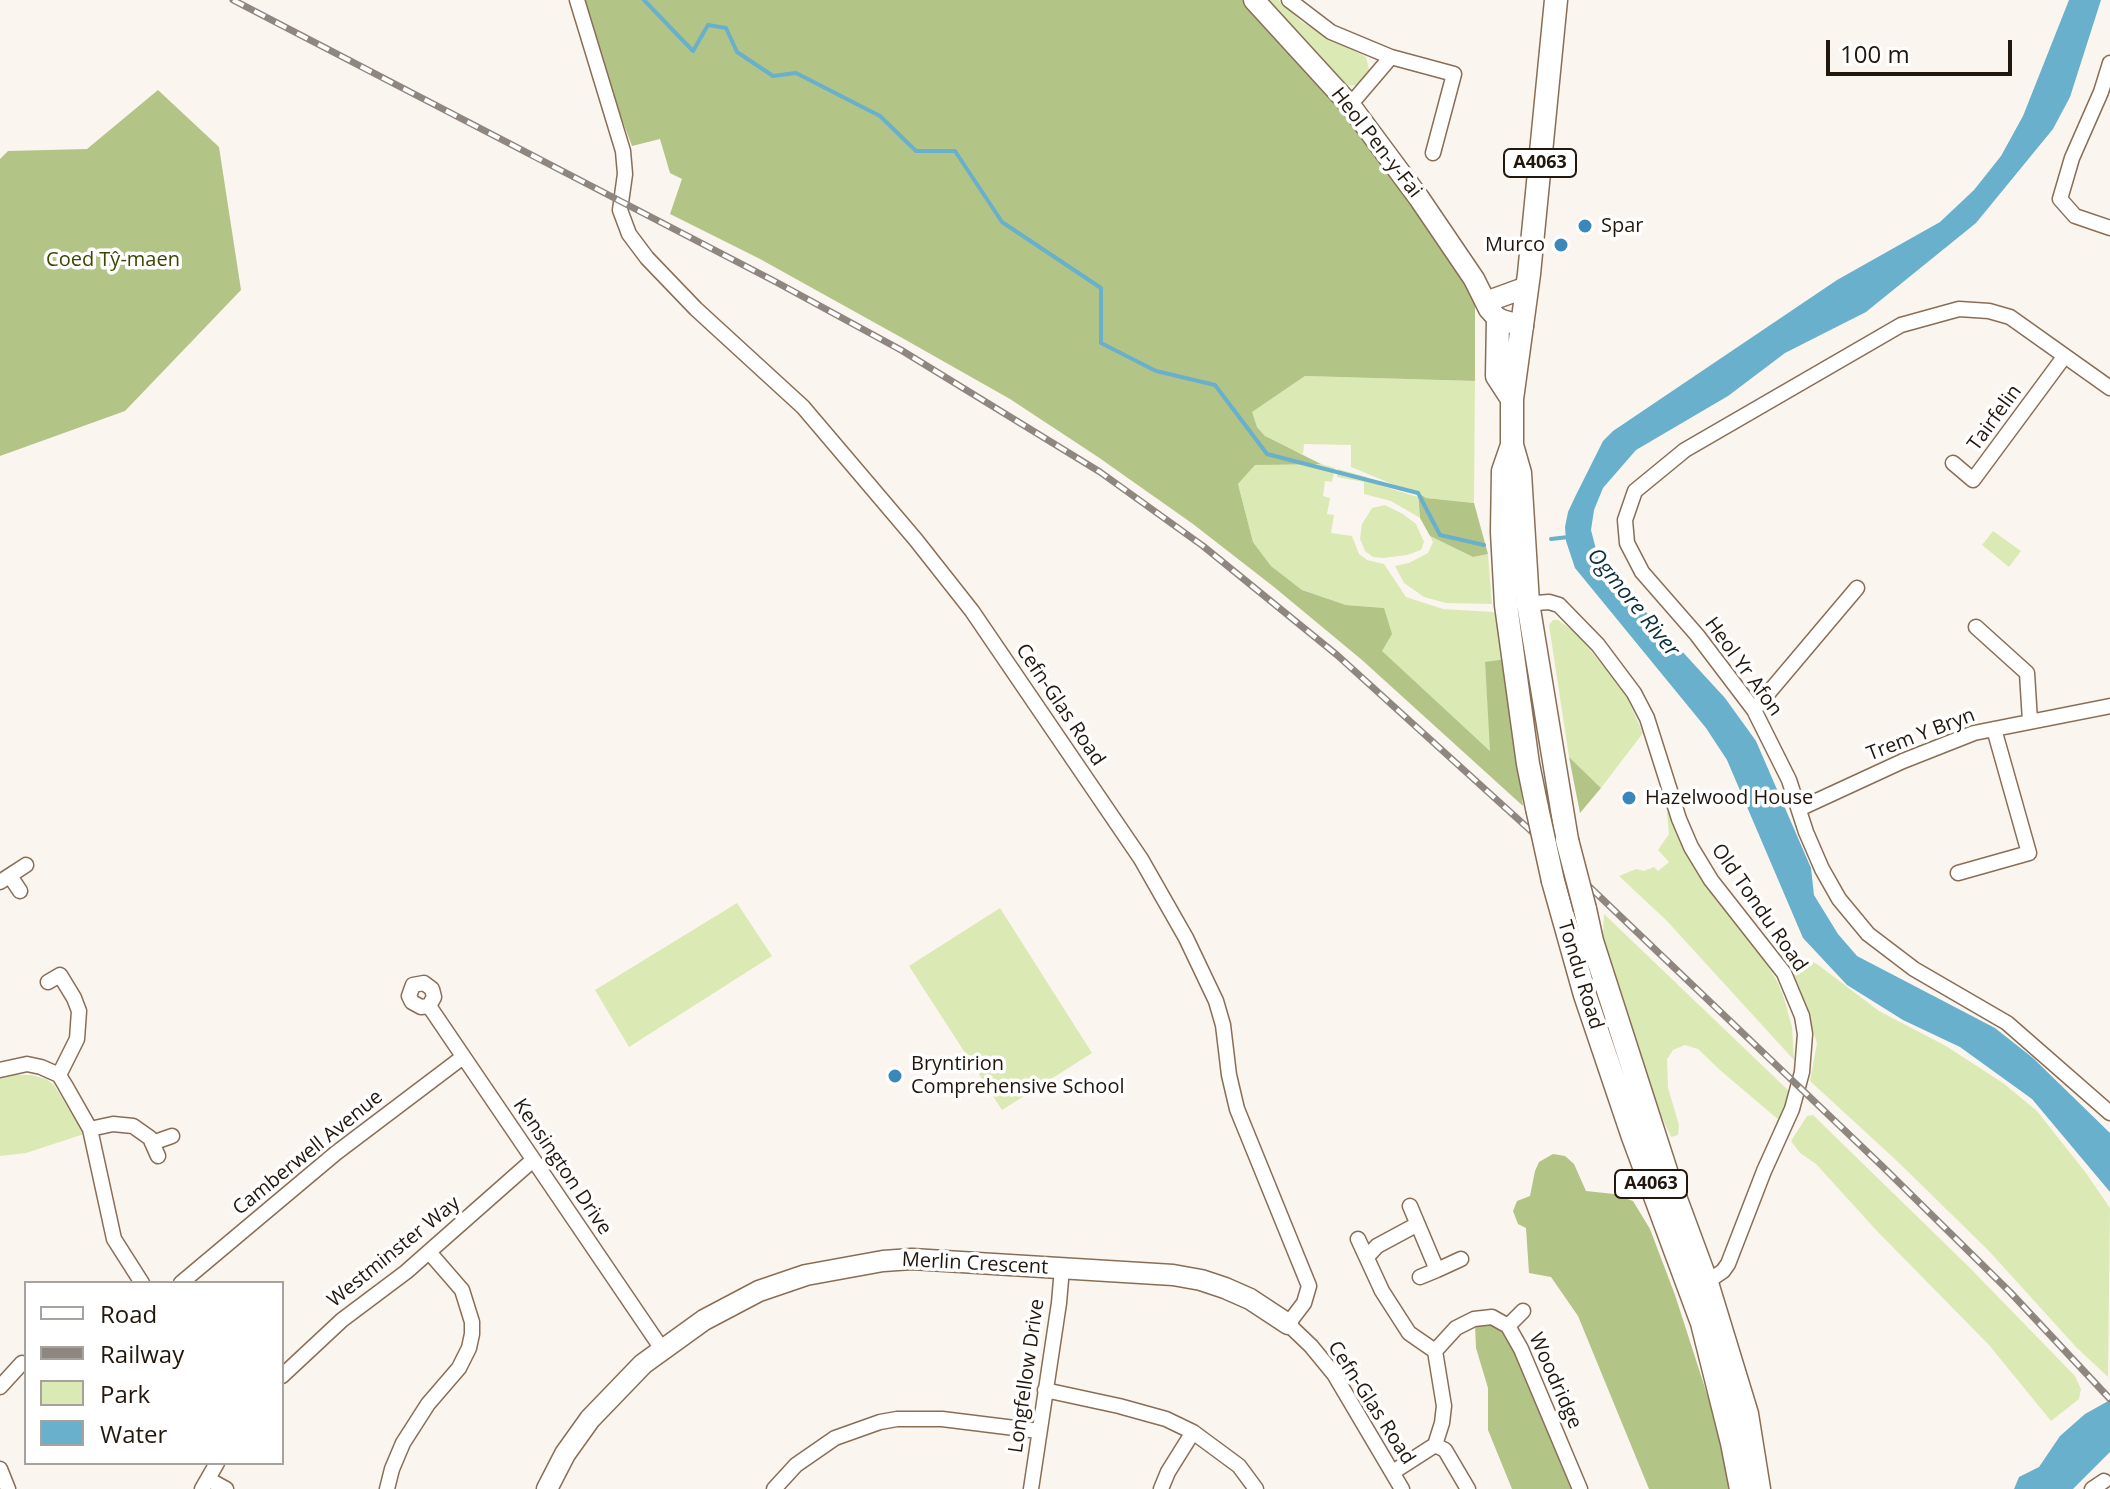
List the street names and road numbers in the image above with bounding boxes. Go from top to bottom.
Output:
street label: Heol Pen-y-Fai [1326,83,1426,203]
road number: A4063 [1504,149,1576,177]
street label: Tairfelin [1963,380,2027,456]
street label: Heol Yr Afon [1699,613,1787,721]
street label: Cefn-Glas Road [1010,639,1110,771]
street label: Trem Y Bryn [1864,703,1978,767]
street label: Old Tondu Road [1706,839,1812,977]
street label: Tondu Road [1552,918,1608,1032]
street label: Camberwell Avenue [228,1085,388,1221]
street label: Kensington Drive [508,1094,616,1240]
road number: A4063 [1615,1170,1687,1198]
street label: Westminster Way [323,1191,465,1313]
street label: Merlin Crescent [901,1248,1049,1280]
street label: Longfellow Drive [1004,1297,1050,1455]
street label: Woodridge [1523,1329,1587,1433]
street label: Cefn-Glas Road [1322,1337,1420,1469]

